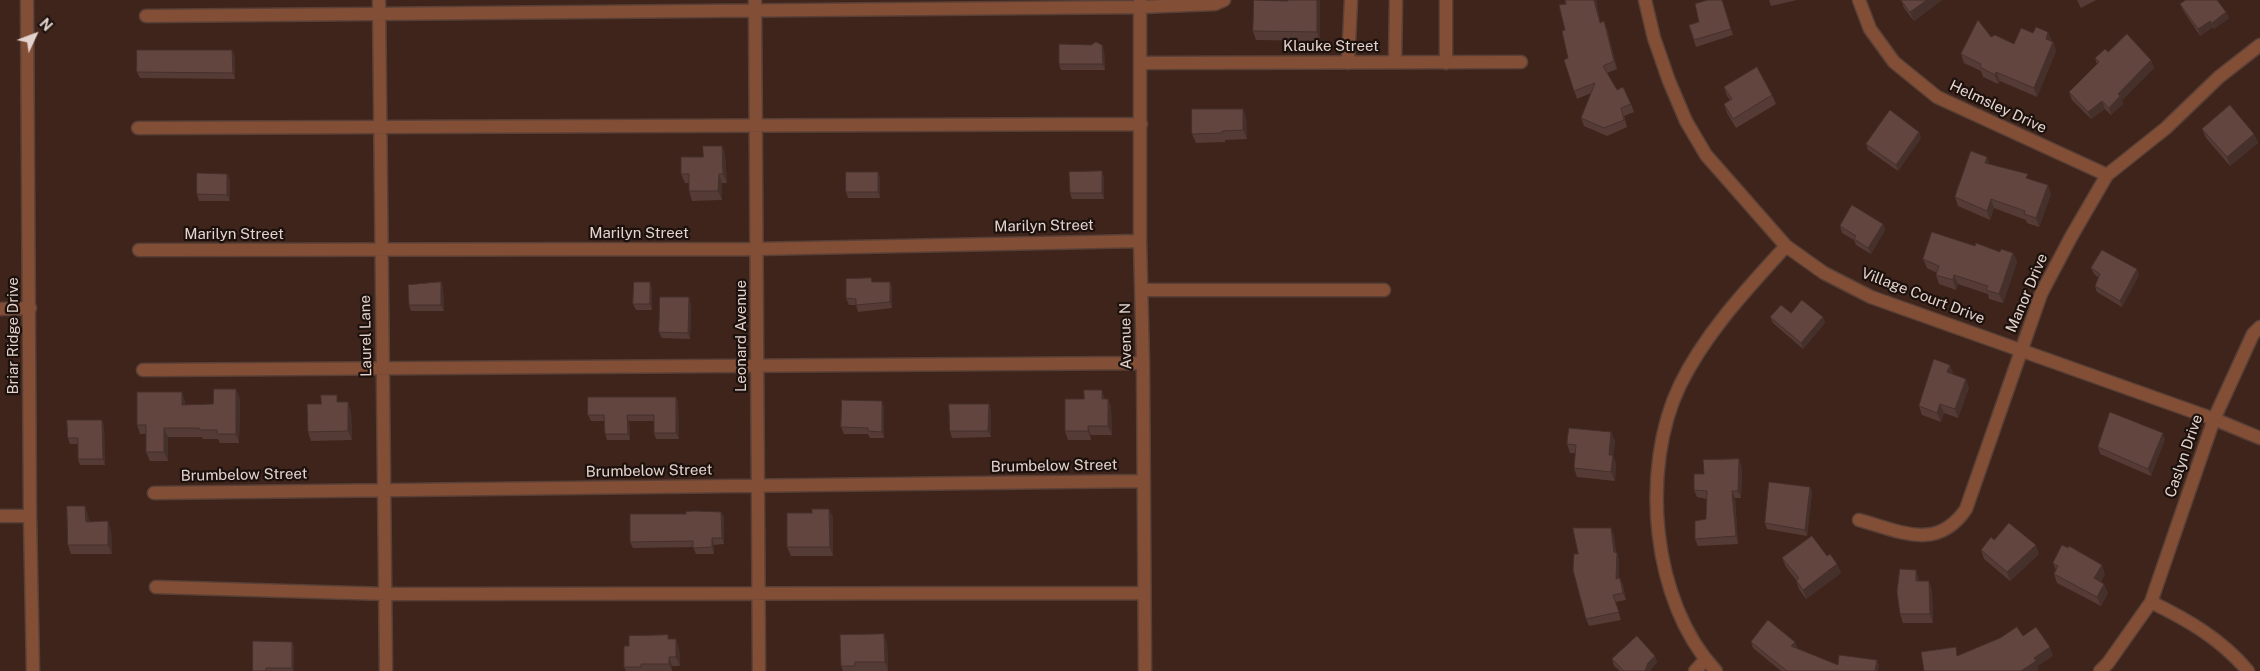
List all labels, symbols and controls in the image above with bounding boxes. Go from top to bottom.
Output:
north arrow [10,10,60,60]
text: N [36,15,56,34]
street label: Klauke Street [1283,37,1379,55]
street label: Helmsley Drive [1947,77,2049,137]
street label: Marilyn Street [994,216,1094,236]
street label: Marilyn Street [589,224,689,242]
street label: Marilyn Street [184,225,284,243]
street label: Manor Drive [2002,251,2052,335]
street label: Village Court Drive [1859,264,1987,328]
street label: Briar Ridge Drive [4,277,22,395]
street label: Leonard Avenue [732,280,750,392]
street label: Laurel Lane [356,295,376,377]
street label: Avenue N [1116,303,1136,369]
street label: Caslyn Drive [2161,412,2207,500]
street label: Brumbelow Street [990,456,1118,476]
street label: Brumbelow Street [585,461,713,481]
street label: Brumbelow Street [180,465,308,485]

